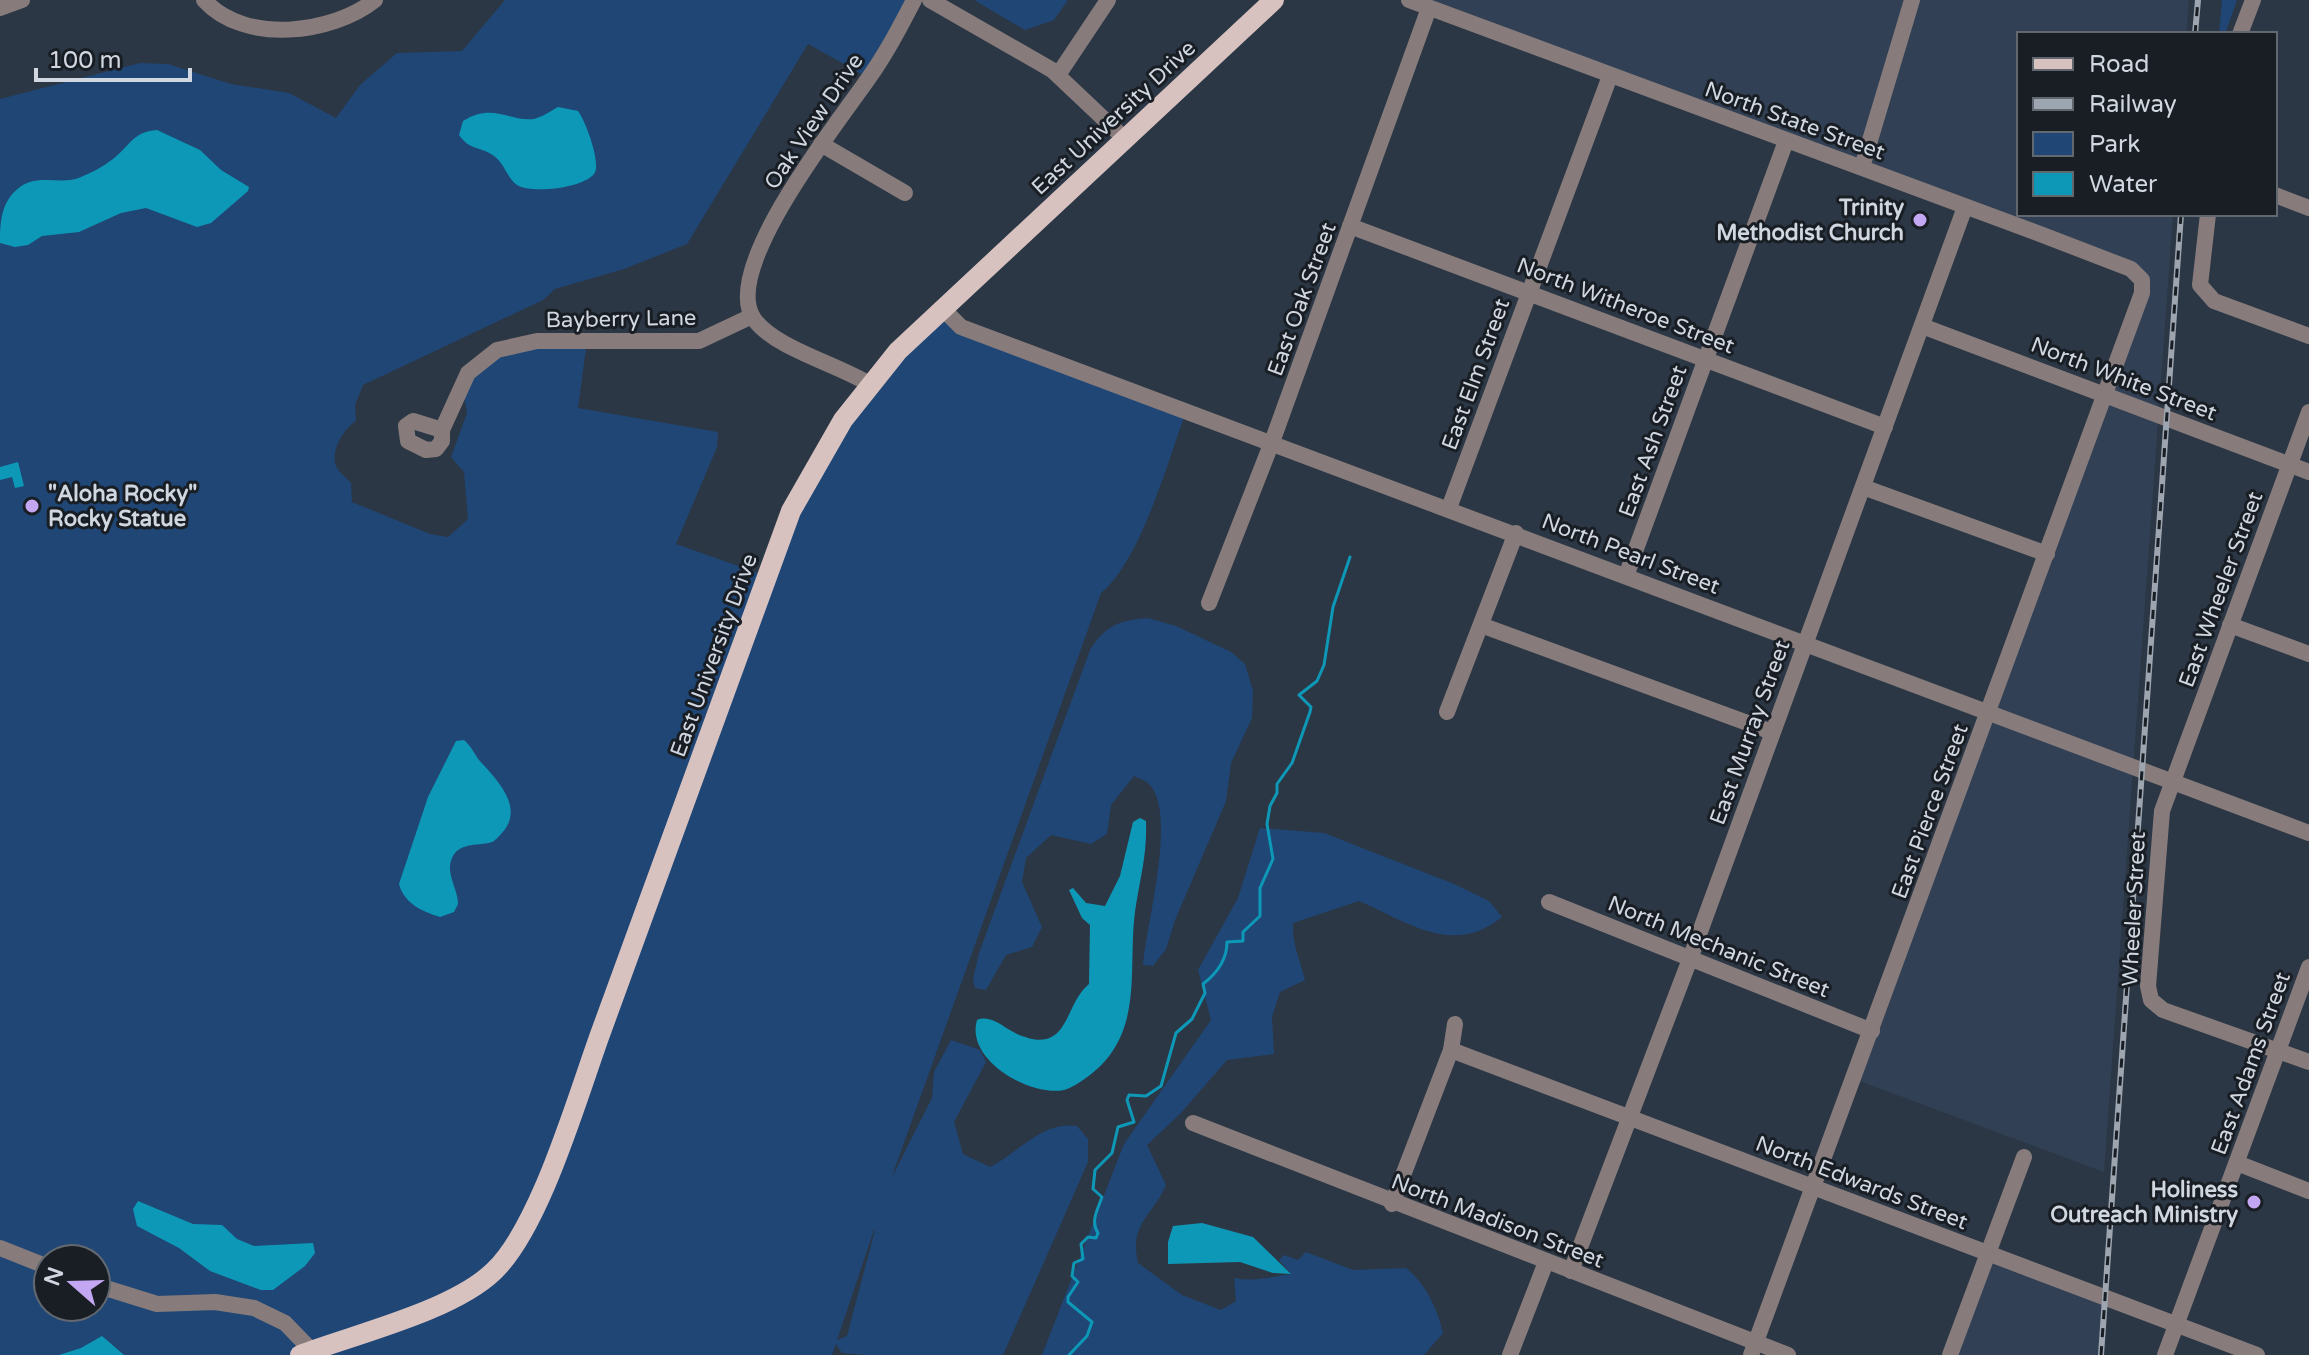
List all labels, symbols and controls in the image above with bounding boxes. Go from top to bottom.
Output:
scale bar [36,32,190,82]
legend [2017,32,2277,216]
street label: East University Drive [1026,35,1201,200]
text: 100 m [48,46,122,75]
street label: Oak View Drive [759,49,869,194]
text: Road [2089,50,2149,79]
street label: North State Street [1701,76,1888,166]
text: Railway [2089,90,2177,119]
text: Park [2089,130,2140,159]
text: Water [2089,170,2158,199]
place label: Trinity Methodist Church [1716,195,1904,246]
marker: Trinity Methodist Church [1911,211,1929,229]
street label: East Oak Street [1262,219,1342,380]
street label: North Witheroe Street [1513,252,1738,359]
street label: East Elm Street [1437,295,1515,454]
street label: Bayberry Lane [545,305,697,333]
street label: North White Street [2027,331,2220,426]
street label: East Ash Street [1613,362,1692,521]
place label: "Aloha Rocky" Rocky Statue [48,481,197,532]
street label: East Wheeler Street [2173,488,2268,691]
marker: "Aloha Rocky" Rocky Statue [23,497,41,515]
street label: North Pearl Street [1538,508,1723,600]
street label: East University Drive [665,550,763,761]
street label: East Murray Street [1704,636,1795,828]
street label: East Pierce Street [1886,720,1974,902]
street label: Wheeler Street [2117,831,2151,987]
street label: North Mechanic Street [1604,891,1833,1003]
street label: East Adams Street [2206,968,2296,1158]
street label: North Edwards Street [1752,1130,1971,1235]
street label: North Madison Street [1388,1168,1608,1273]
place label: Holiness Outreach Ministry [2050,1177,2238,1228]
marker: Holiness Outreach Ministry [2245,1193,2263,1211]
north arrow [32,1243,112,1323]
text: N [39,1264,69,1289]

